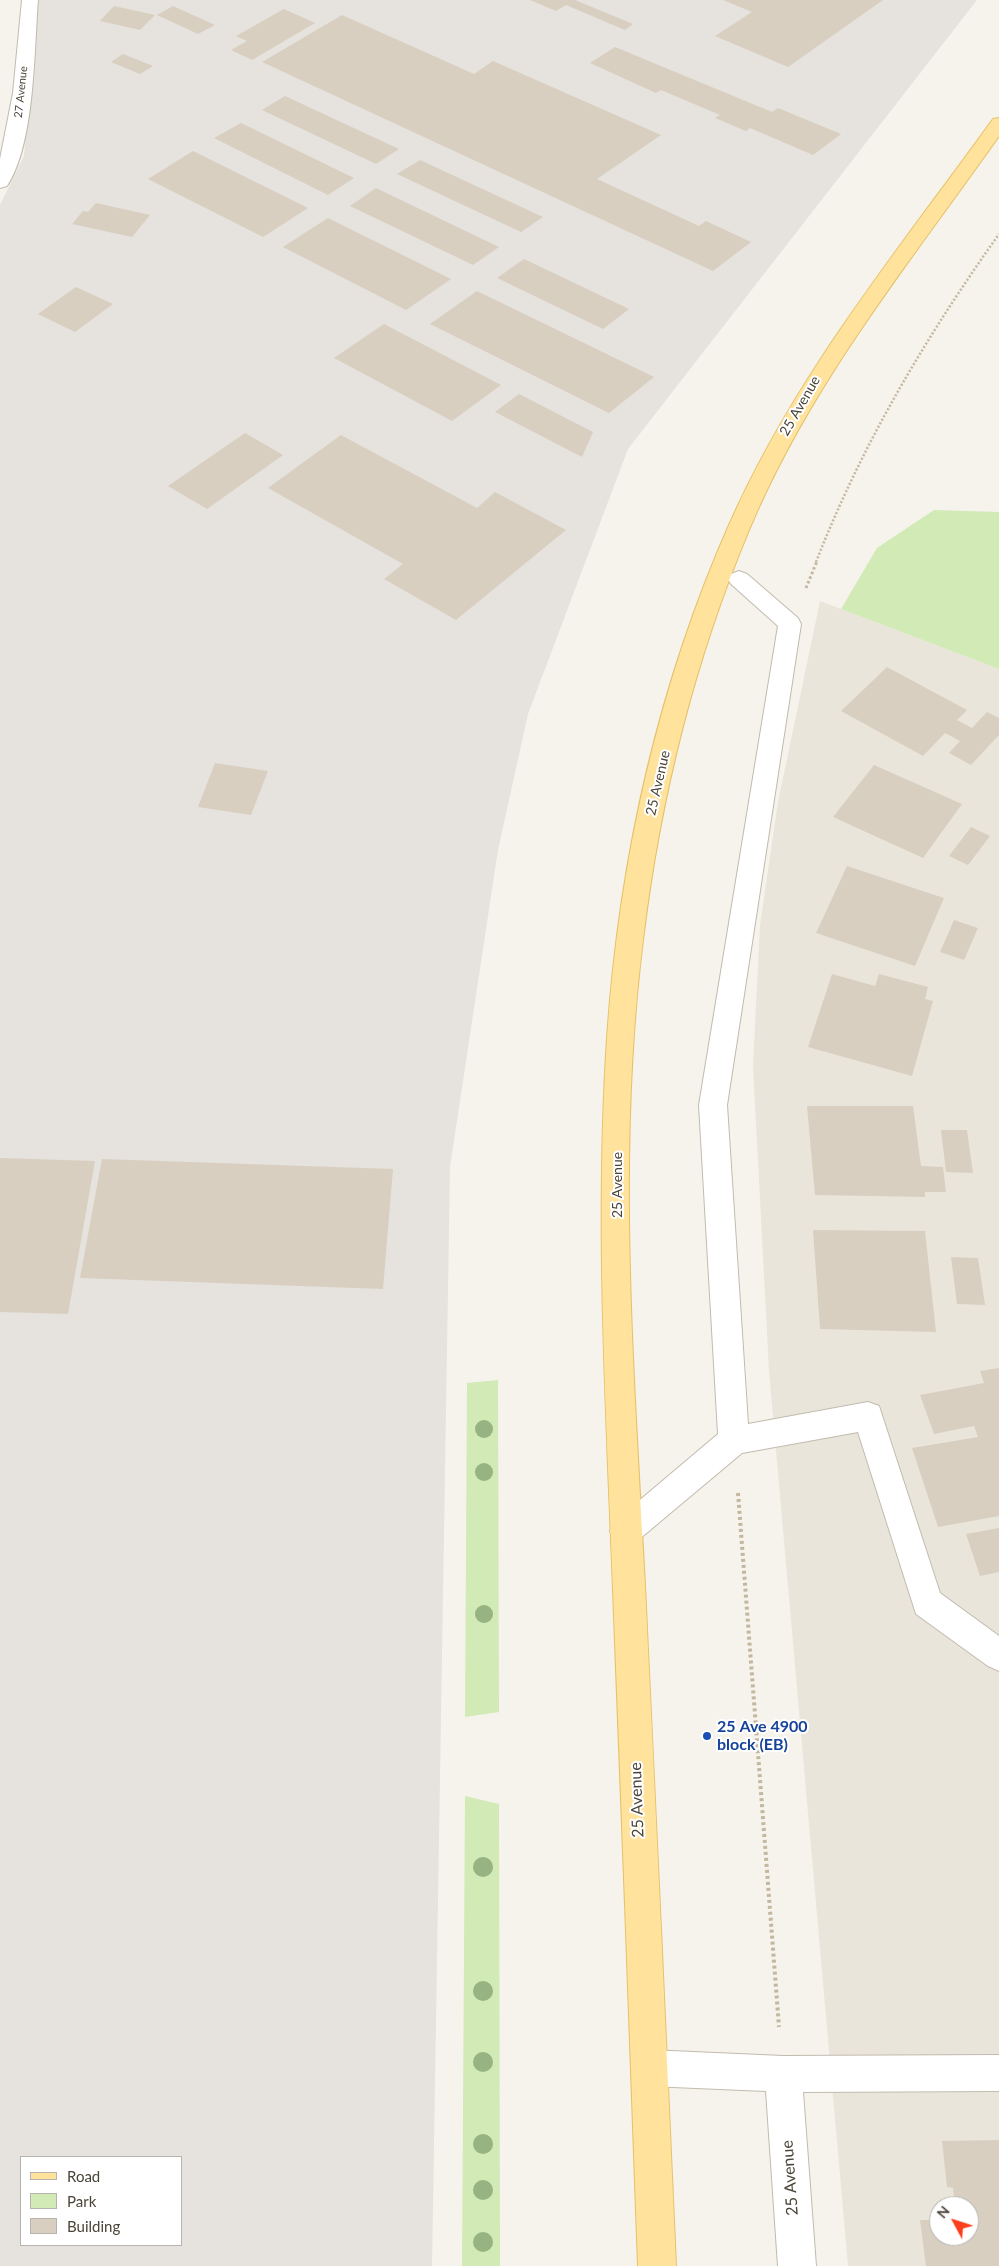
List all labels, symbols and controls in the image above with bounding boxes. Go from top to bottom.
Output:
street label: 27 Avenue [12,65,30,119]
street label: 25 Avenue [776,373,824,439]
street label: 25 Avenue [642,749,674,817]
street label: 25 Avenue [609,1152,625,1218]
place label: 25 Ave 4900 block (EB) [717,1717,808,1755]
marker: 25 Ave 4900 block (EB) [701,1730,713,1742]
street label: 25 Avenue [626,1762,648,1838]
street label: 25 Avenue [778,2140,802,2216]
legend [20,2156,182,2246]
text: Road [67,2167,100,2185]
text: Park [67,2192,96,2210]
north arrow [929,2196,979,2246]
text: N [933,2202,953,2221]
text: Building [67,2217,120,2235]

